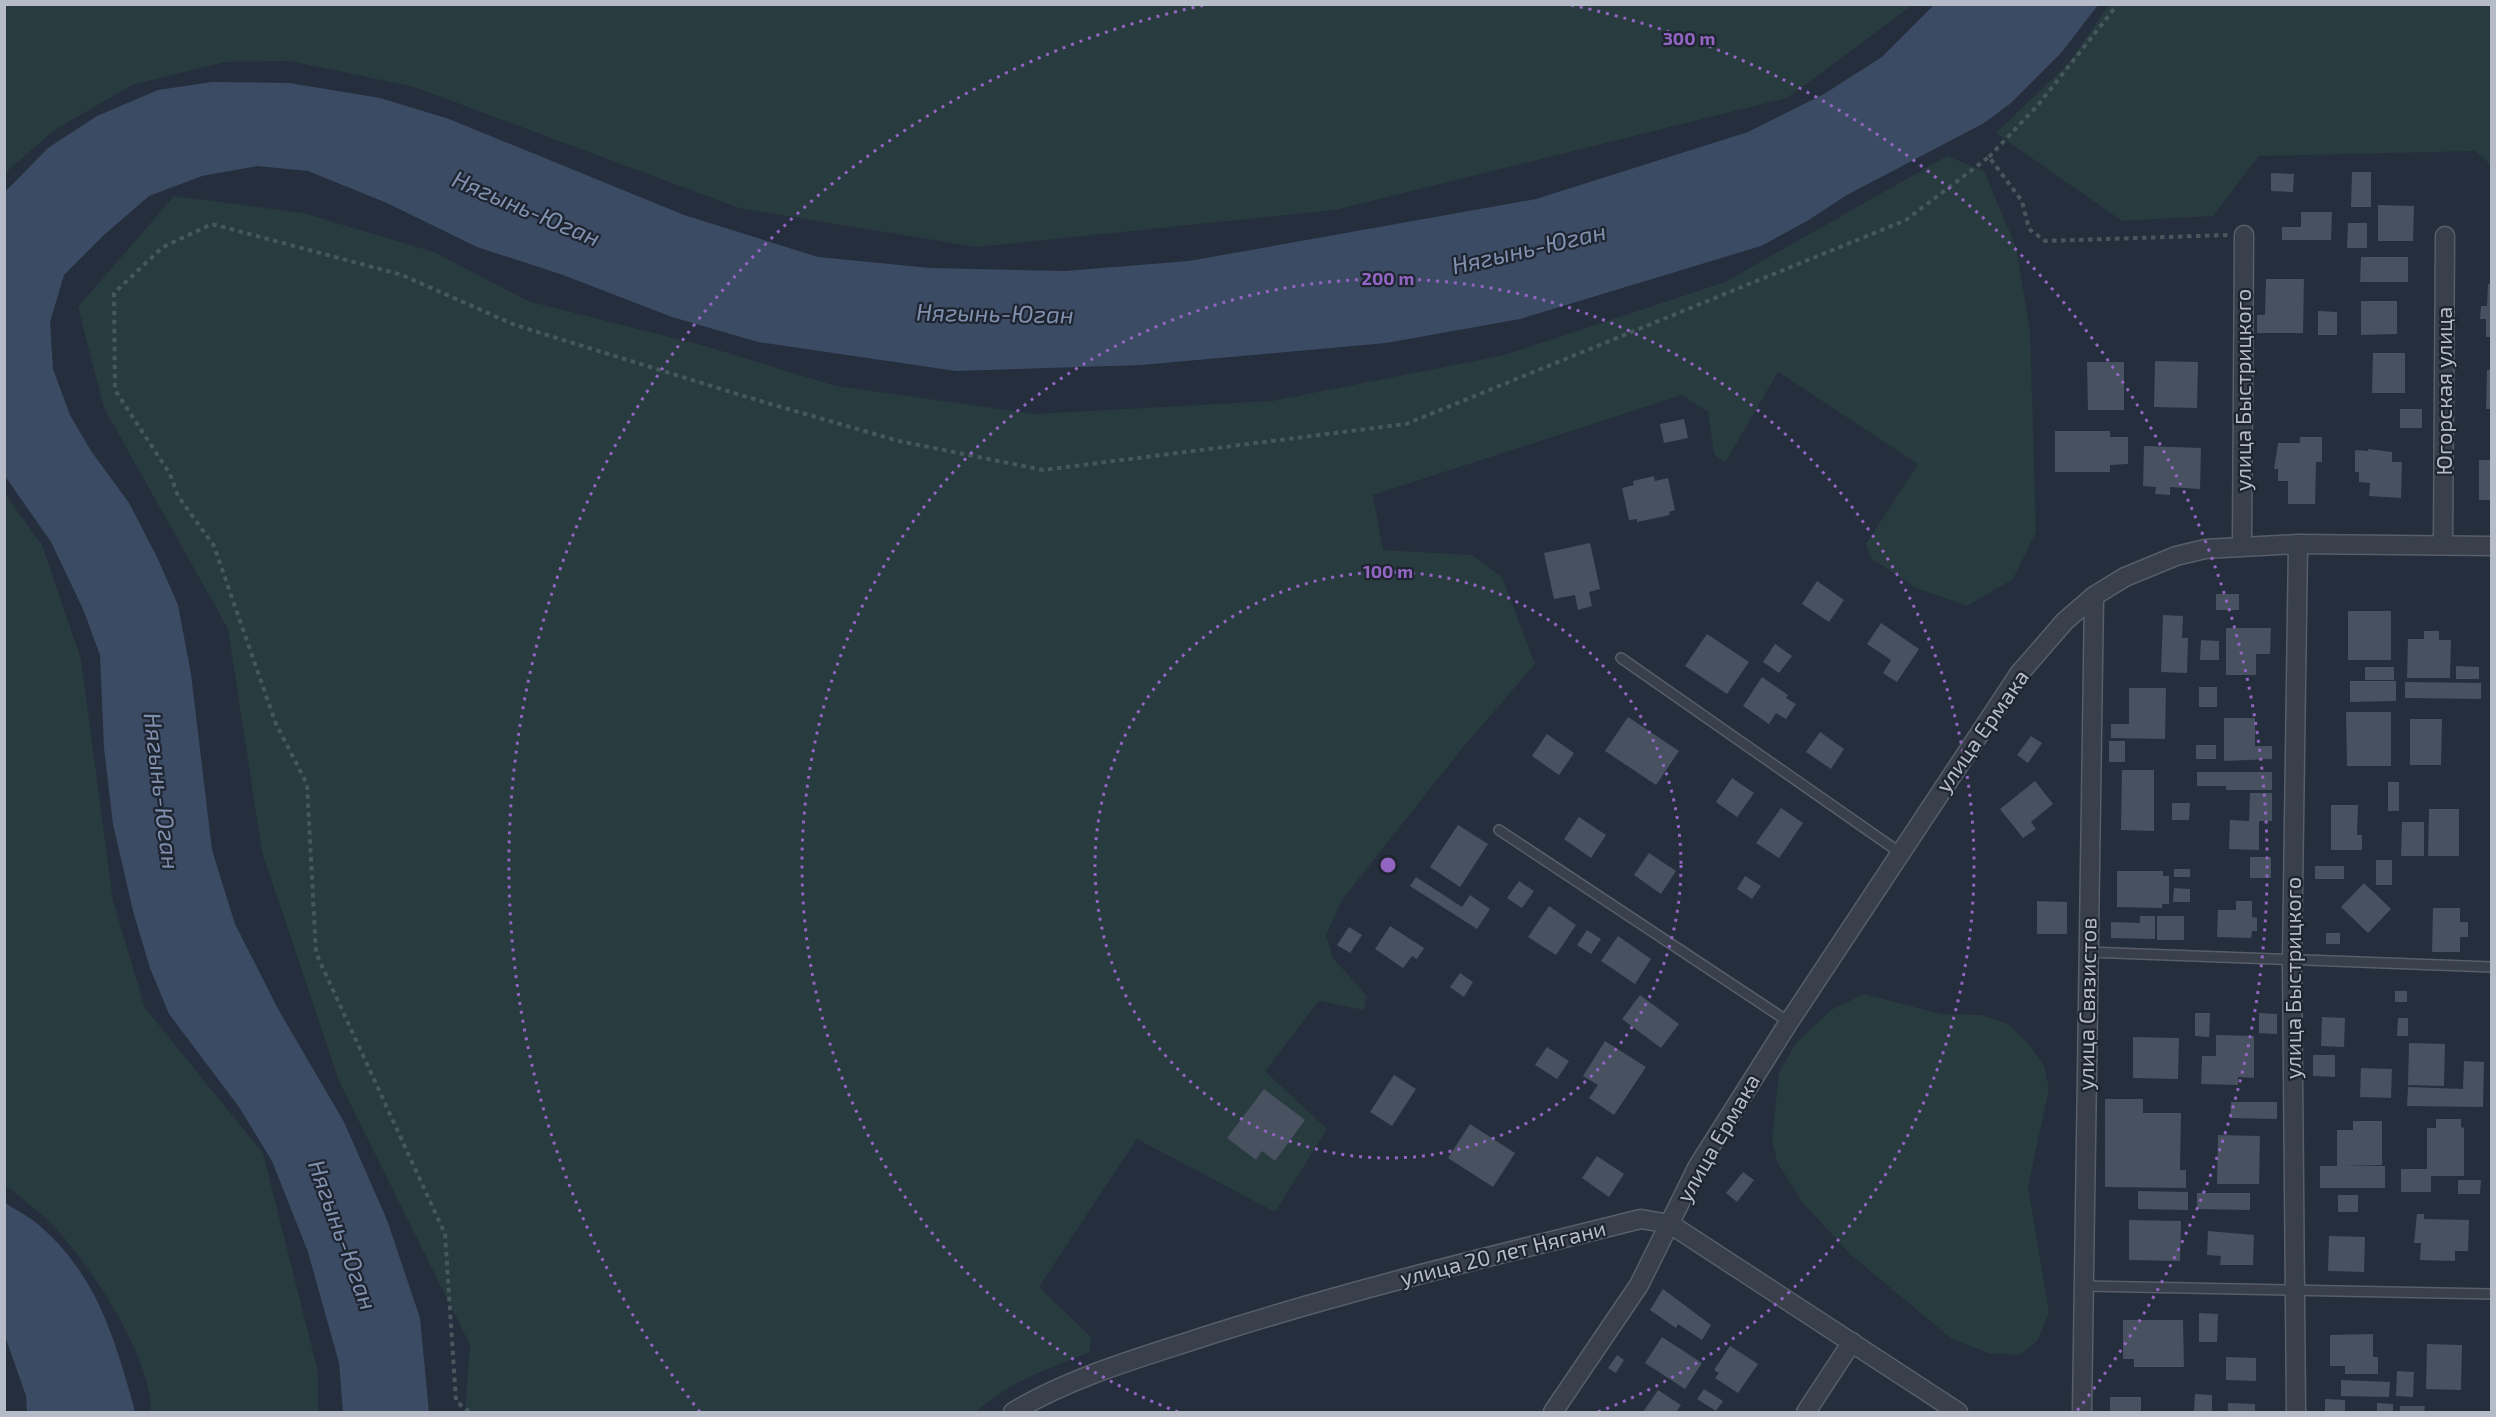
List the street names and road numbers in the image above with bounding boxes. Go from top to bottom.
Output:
street label: улица Быстрицкого [2229,289,2256,491]
street label: Югорская улица [2430,307,2457,475]
street label: улица Ермака [1929,664,2034,797]
street label: улица Быстрицкого [2279,877,2306,1079]
street label: улица Связистов [2071,917,2102,1091]
street label: улица Ермака [1670,1069,1765,1207]
street label: улица 20 лет Нягани [1397,1214,1609,1291]

